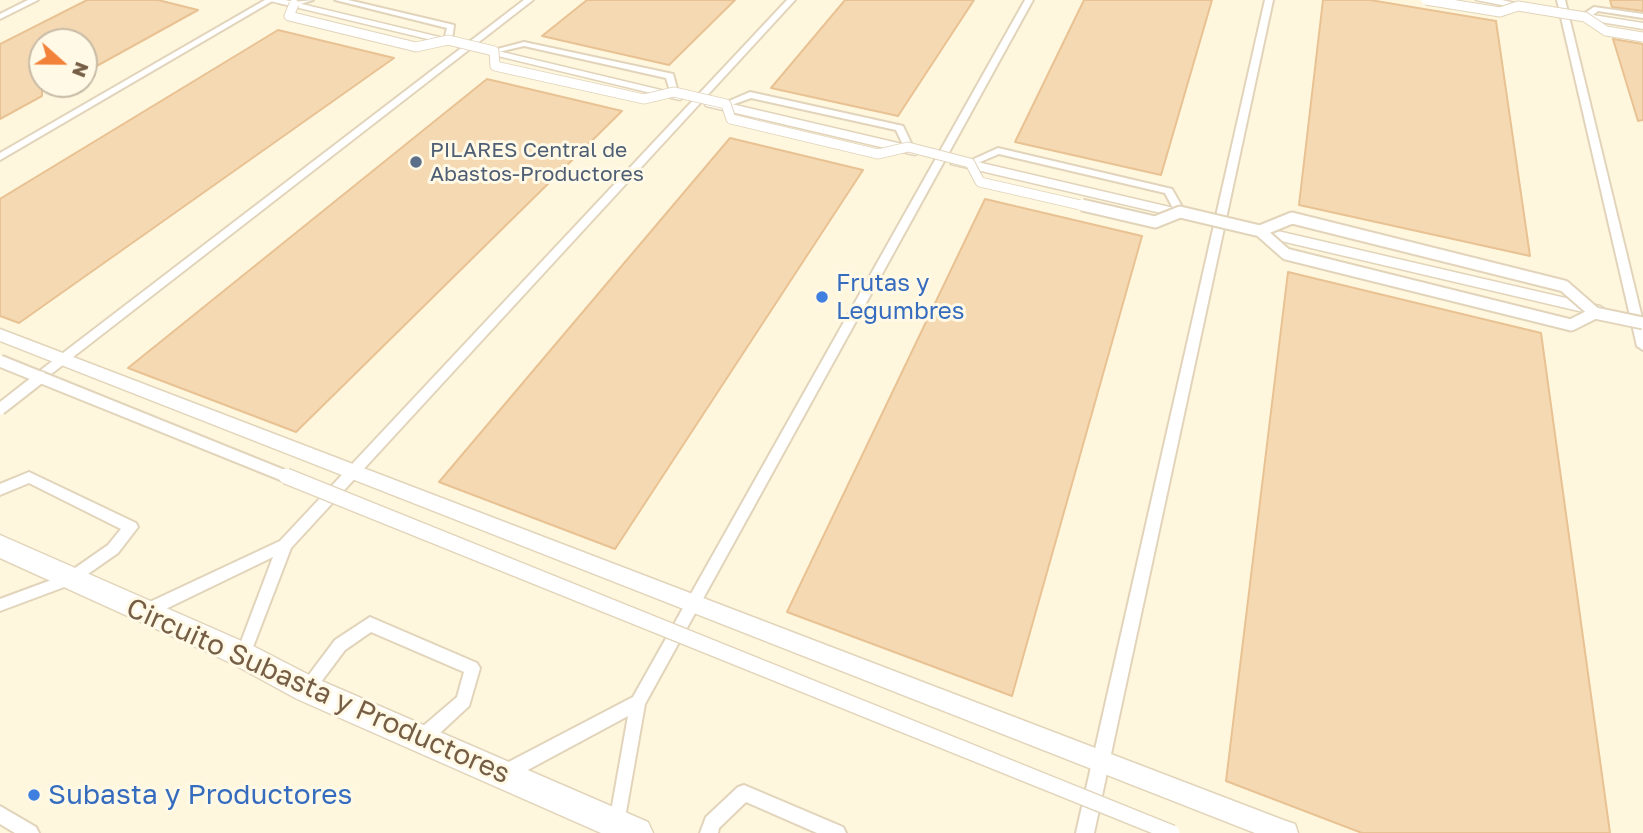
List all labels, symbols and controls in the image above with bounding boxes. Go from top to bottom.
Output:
north arrow [28,28,98,98]
text: N [68,59,95,81]
place label: PILARES Central de Abastos-Productores [430,137,644,187]
marker: PILARES Central de Abastos-Productores [408,154,424,170]
place label: Frutas y Legumbres [836,269,964,325]
marker: Frutas y Legumbres [814,289,830,305]
street label: Circuito Subasta y Productores [121,591,515,791]
place label: Subasta y Productores [48,778,352,812]
marker: Subasta y Productores [26,787,42,803]

